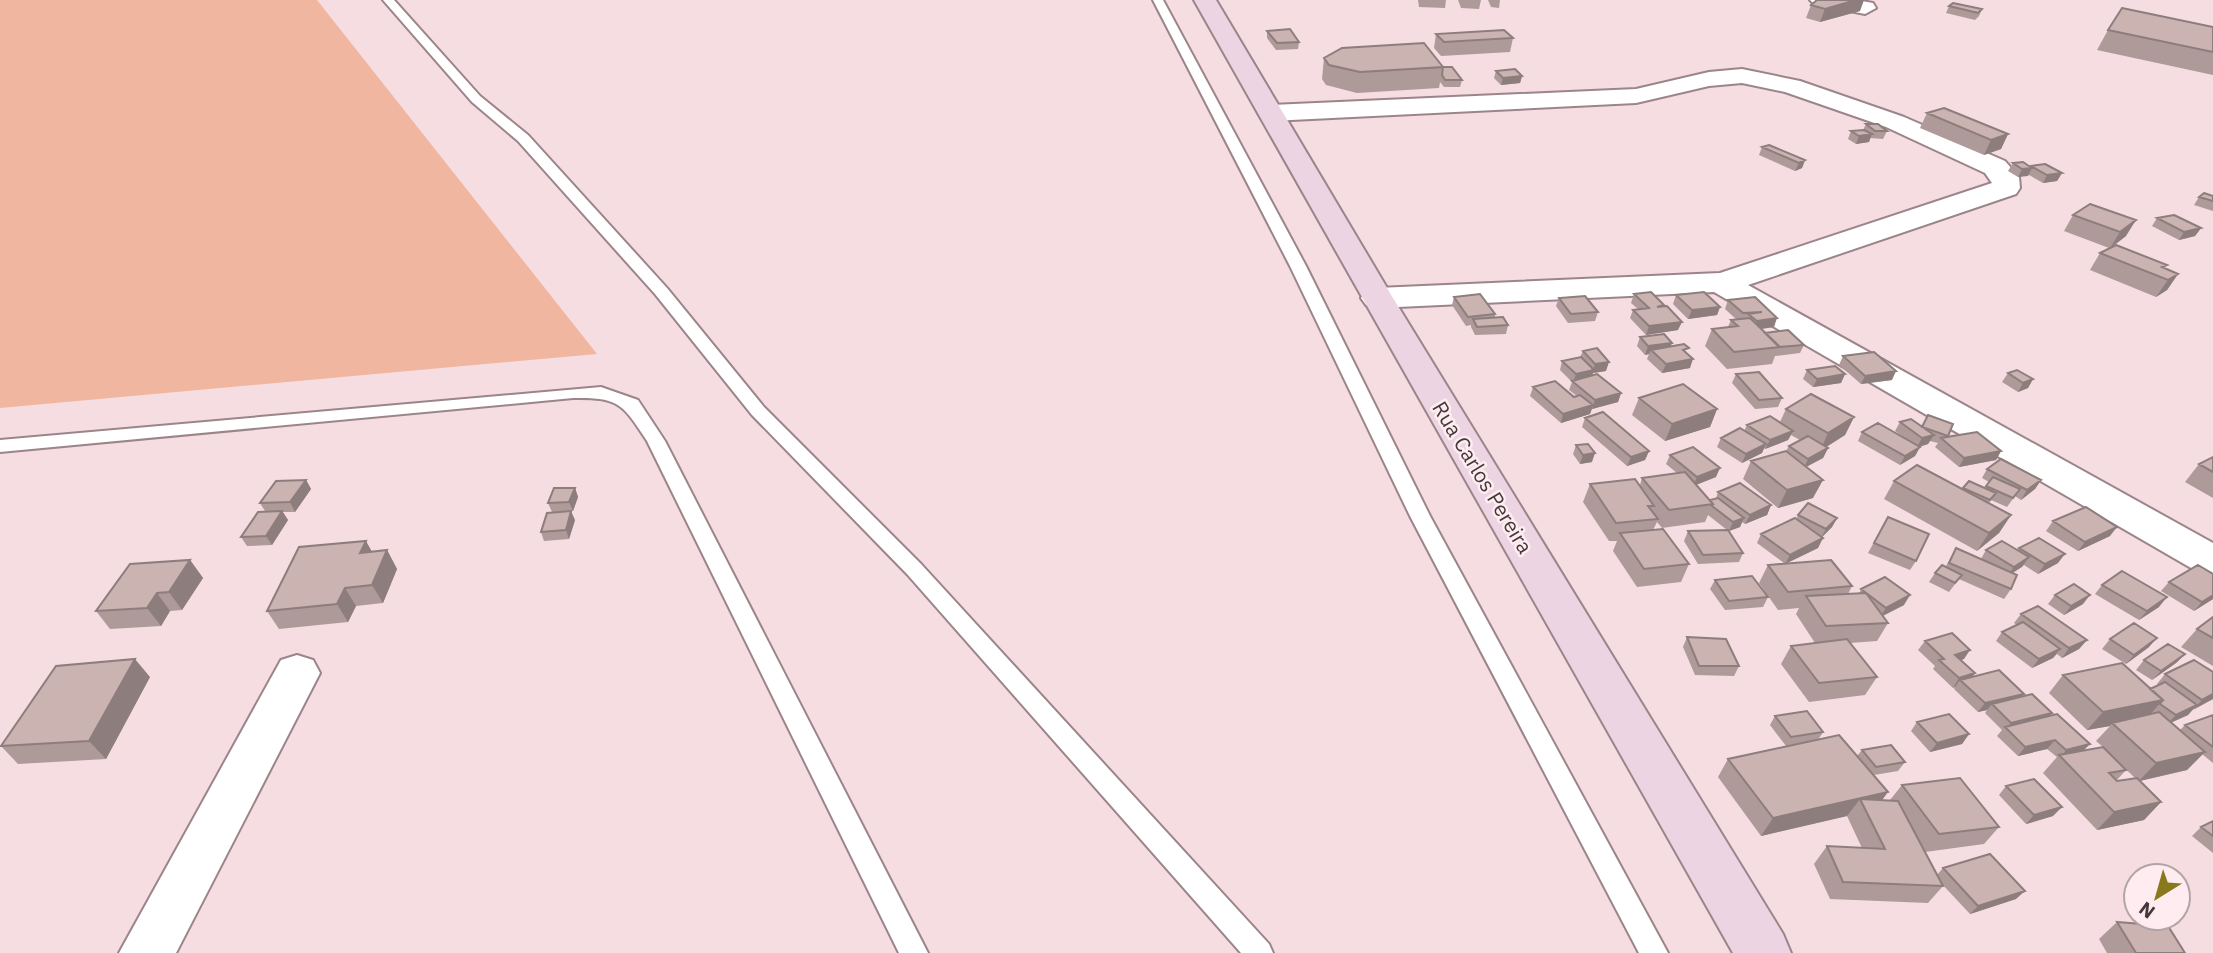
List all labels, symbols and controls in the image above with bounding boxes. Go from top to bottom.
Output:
street label: Rua Carlos Pereira [1426,396,1540,558]
north arrow [2122,862,2192,932]
text: N [2134,897,2159,924]

